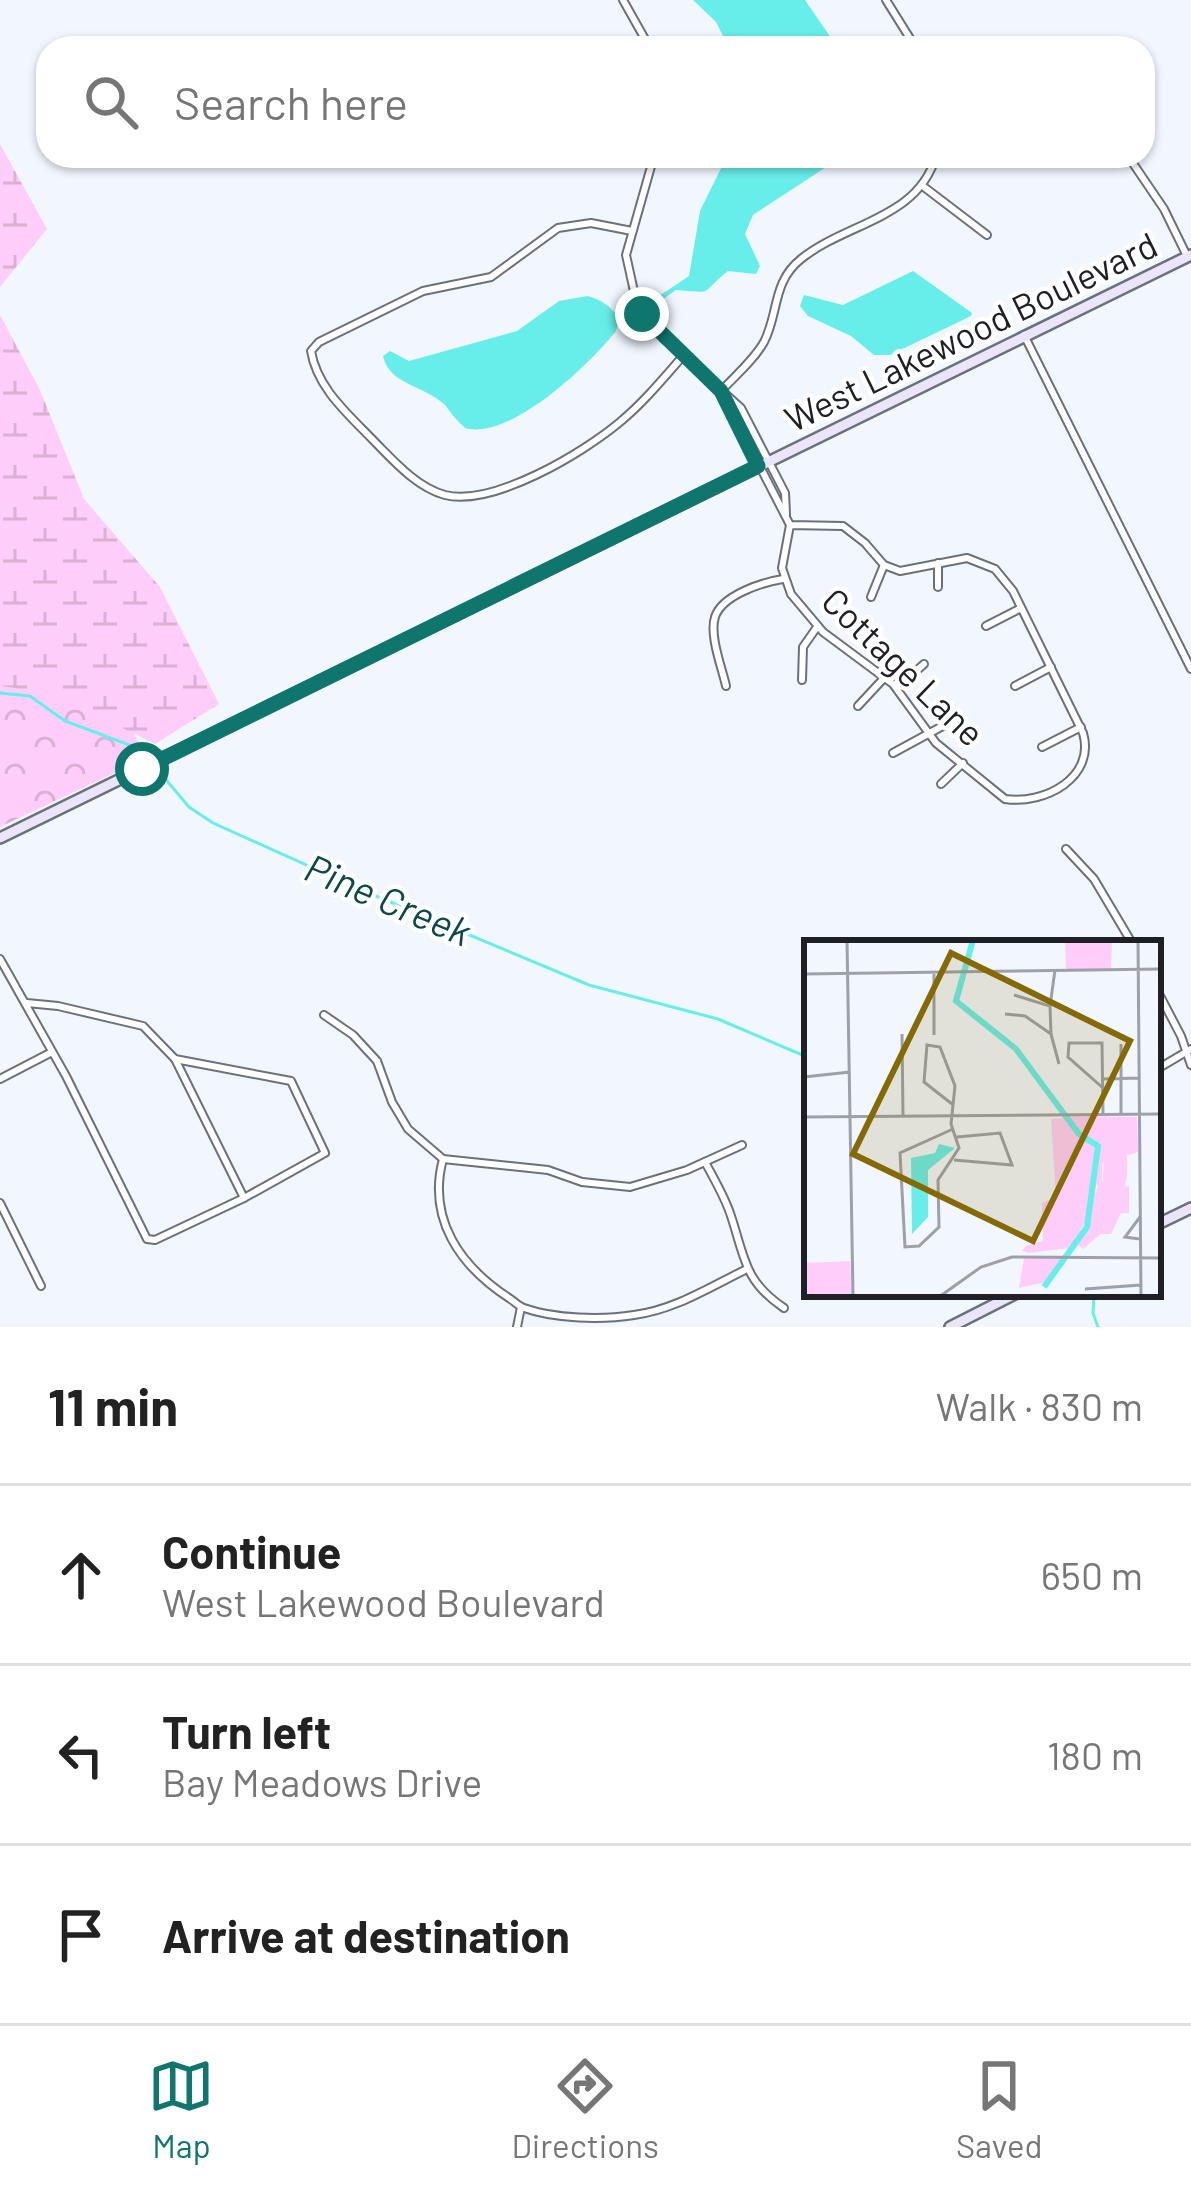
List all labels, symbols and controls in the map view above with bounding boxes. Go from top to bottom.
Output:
search box [36,36,1155,168]
icon: search [78,69,144,135]
text: Search here [174,75,408,129]
street label: West Lakewood Boulevard [777,222,1163,440]
route end [615,287,669,341]
street label: Cottage Lane [814,578,994,754]
route start [115,742,169,796]
water label: Pine Creek [299,843,479,955]
inset map [804,940,1161,1297]
text: 11 min [48,1375,178,1436]
text: Walk · 830 m [936,1382,1143,1429]
text: Continue [162,1524,341,1578]
icon: ahead [48,1542,114,1608]
text: 650 m [1041,1551,1143,1598]
text: West Lakewood Boulevard [162,1578,605,1625]
text: Turn left [162,1704,331,1758]
icon: left [48,1722,114,1788]
text: 180 m [1047,1731,1143,1778]
text: Bay Meadows Drive [162,1758,482,1805]
icon: arrive [48,1902,114,1968]
text: Arrive at destination [162,1908,570,1962]
tab: Map [148,2053,214,2165]
tab: Directions [511,2053,659,2165]
tab: Saved [956,2053,1043,2165]

